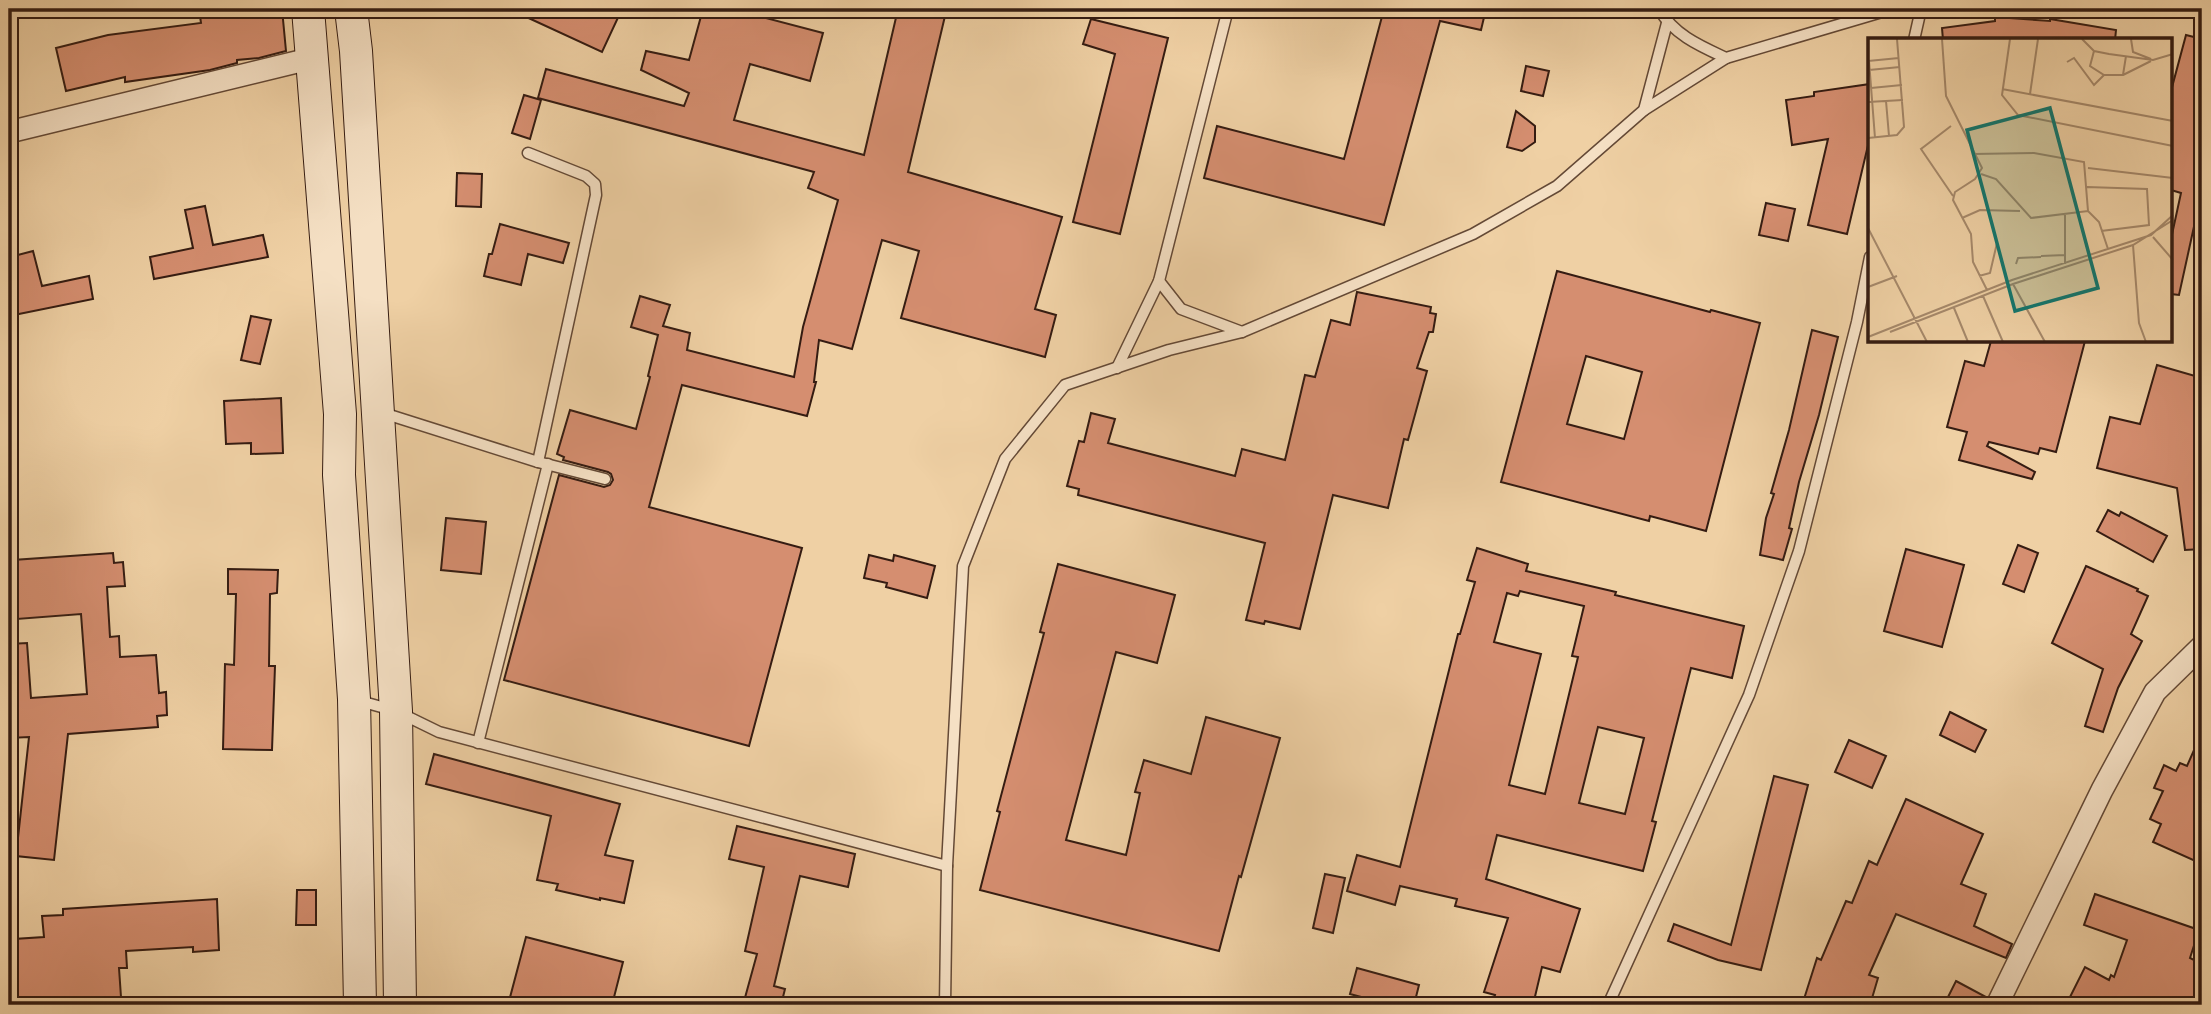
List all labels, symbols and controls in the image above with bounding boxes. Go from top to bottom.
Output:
inset map [1868,38,2172,343]

